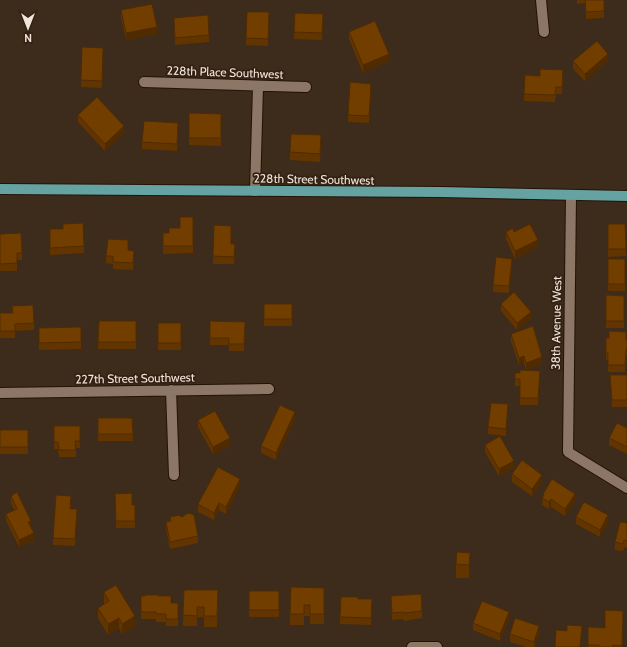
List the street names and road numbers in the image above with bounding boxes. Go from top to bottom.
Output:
street label: 228th Place Southwest [166,62,284,82]
street label: 228th Street Southwest [253,170,375,188]
street label: 38th Avenue West [548,276,564,370]
street label: 227th Street Southwest [75,369,195,387]

